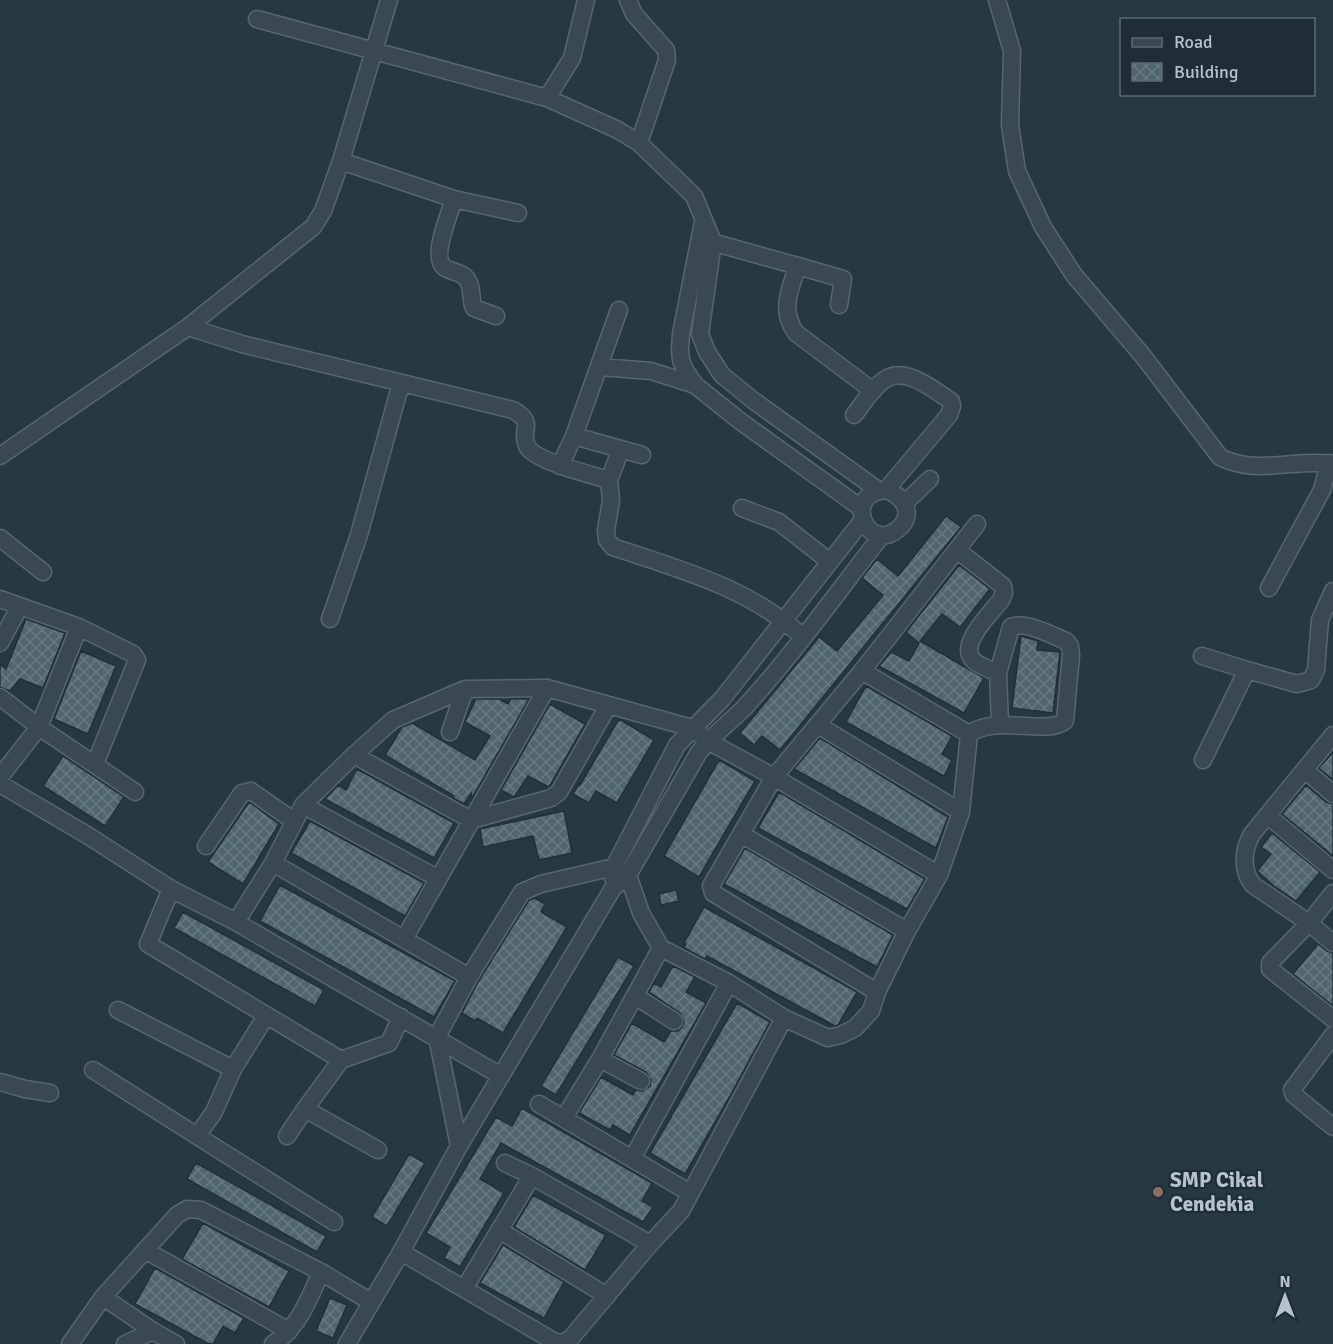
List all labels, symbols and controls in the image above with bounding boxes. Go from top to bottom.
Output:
legend [1120,18,1315,96]
text: Road [1174,31,1213,53]
text: Building [1174,61,1238,83]
place label: SMP Cikal Cendekia [1170,1167,1264,1217]
marker: SMP Cikal Cendekia [1151,1185,1165,1199]
north arrow [1255,1266,1315,1326]
text: N [1279,1272,1291,1292]

